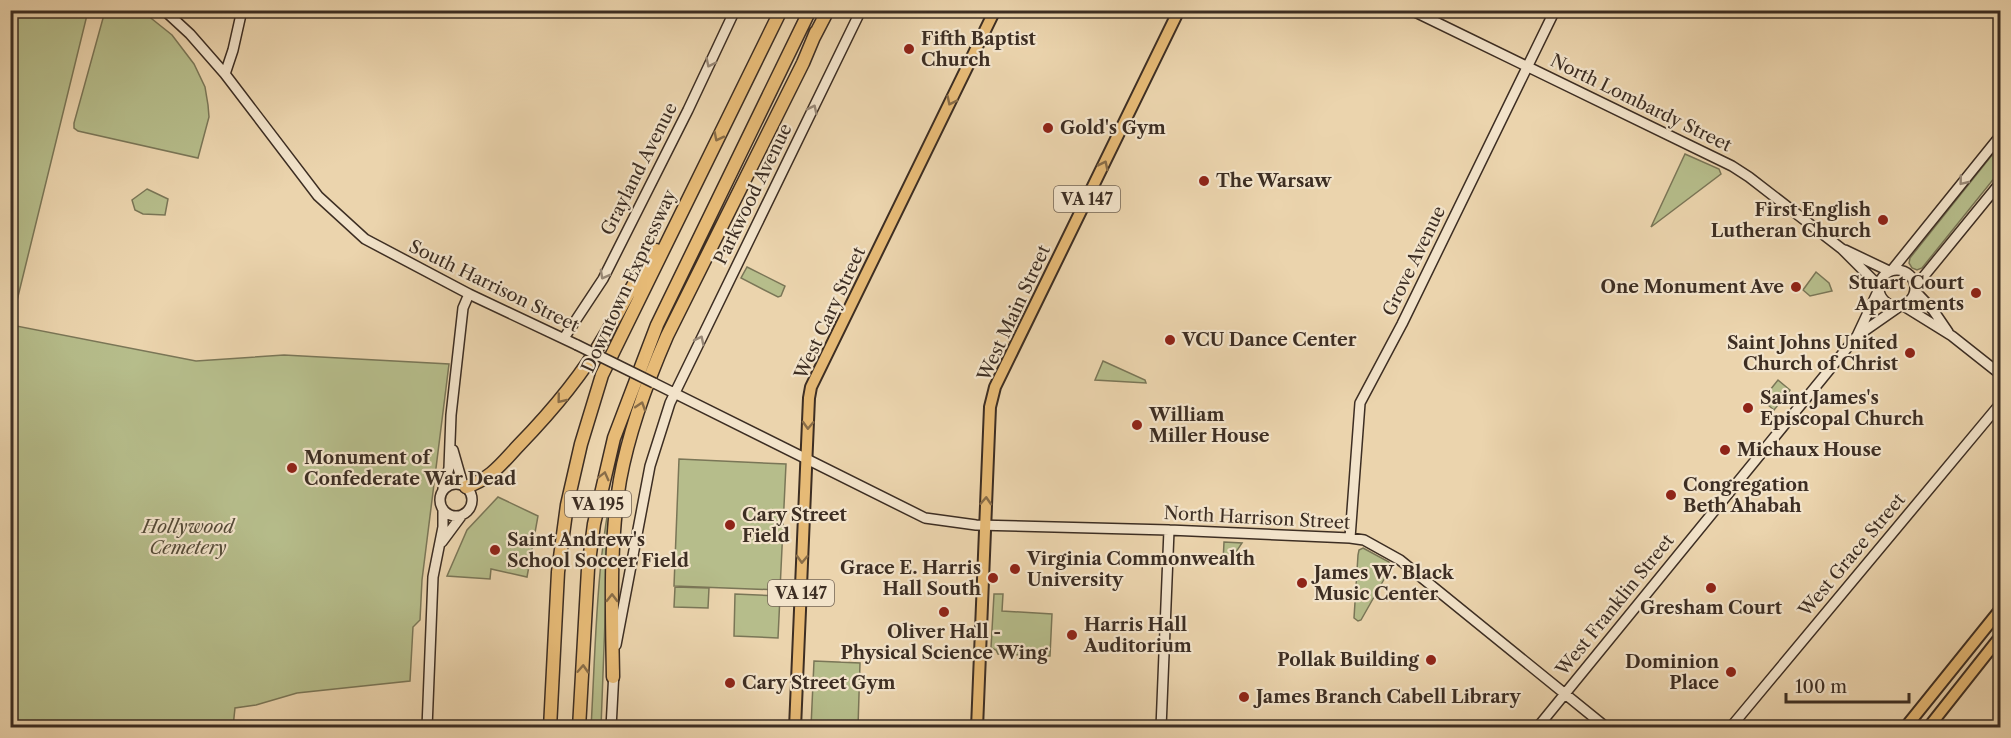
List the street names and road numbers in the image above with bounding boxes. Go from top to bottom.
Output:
street label: North Lombardy Street [1547,50,1736,157]
street label: Grayland Avenue [596,99,682,239]
street label: Parkwood Avenue [709,120,797,268]
street label: Downtown Expressway [577,185,682,376]
road number: VA 147 [1054,186,1120,212]
street label: Grove Avenue [1378,202,1450,320]
street label: South Harrison Street [405,235,583,337]
street label: West Main Street [972,241,1055,385]
street label: West Cary Street [789,243,871,384]
street label: West Grace Street [1793,488,1910,622]
road number: VA 195 [565,491,631,517]
street label: North Harrison Street [1163,502,1351,534]
street label: West Franklin Street [1551,529,1679,681]
road number: VA 147 [768,580,834,606]

